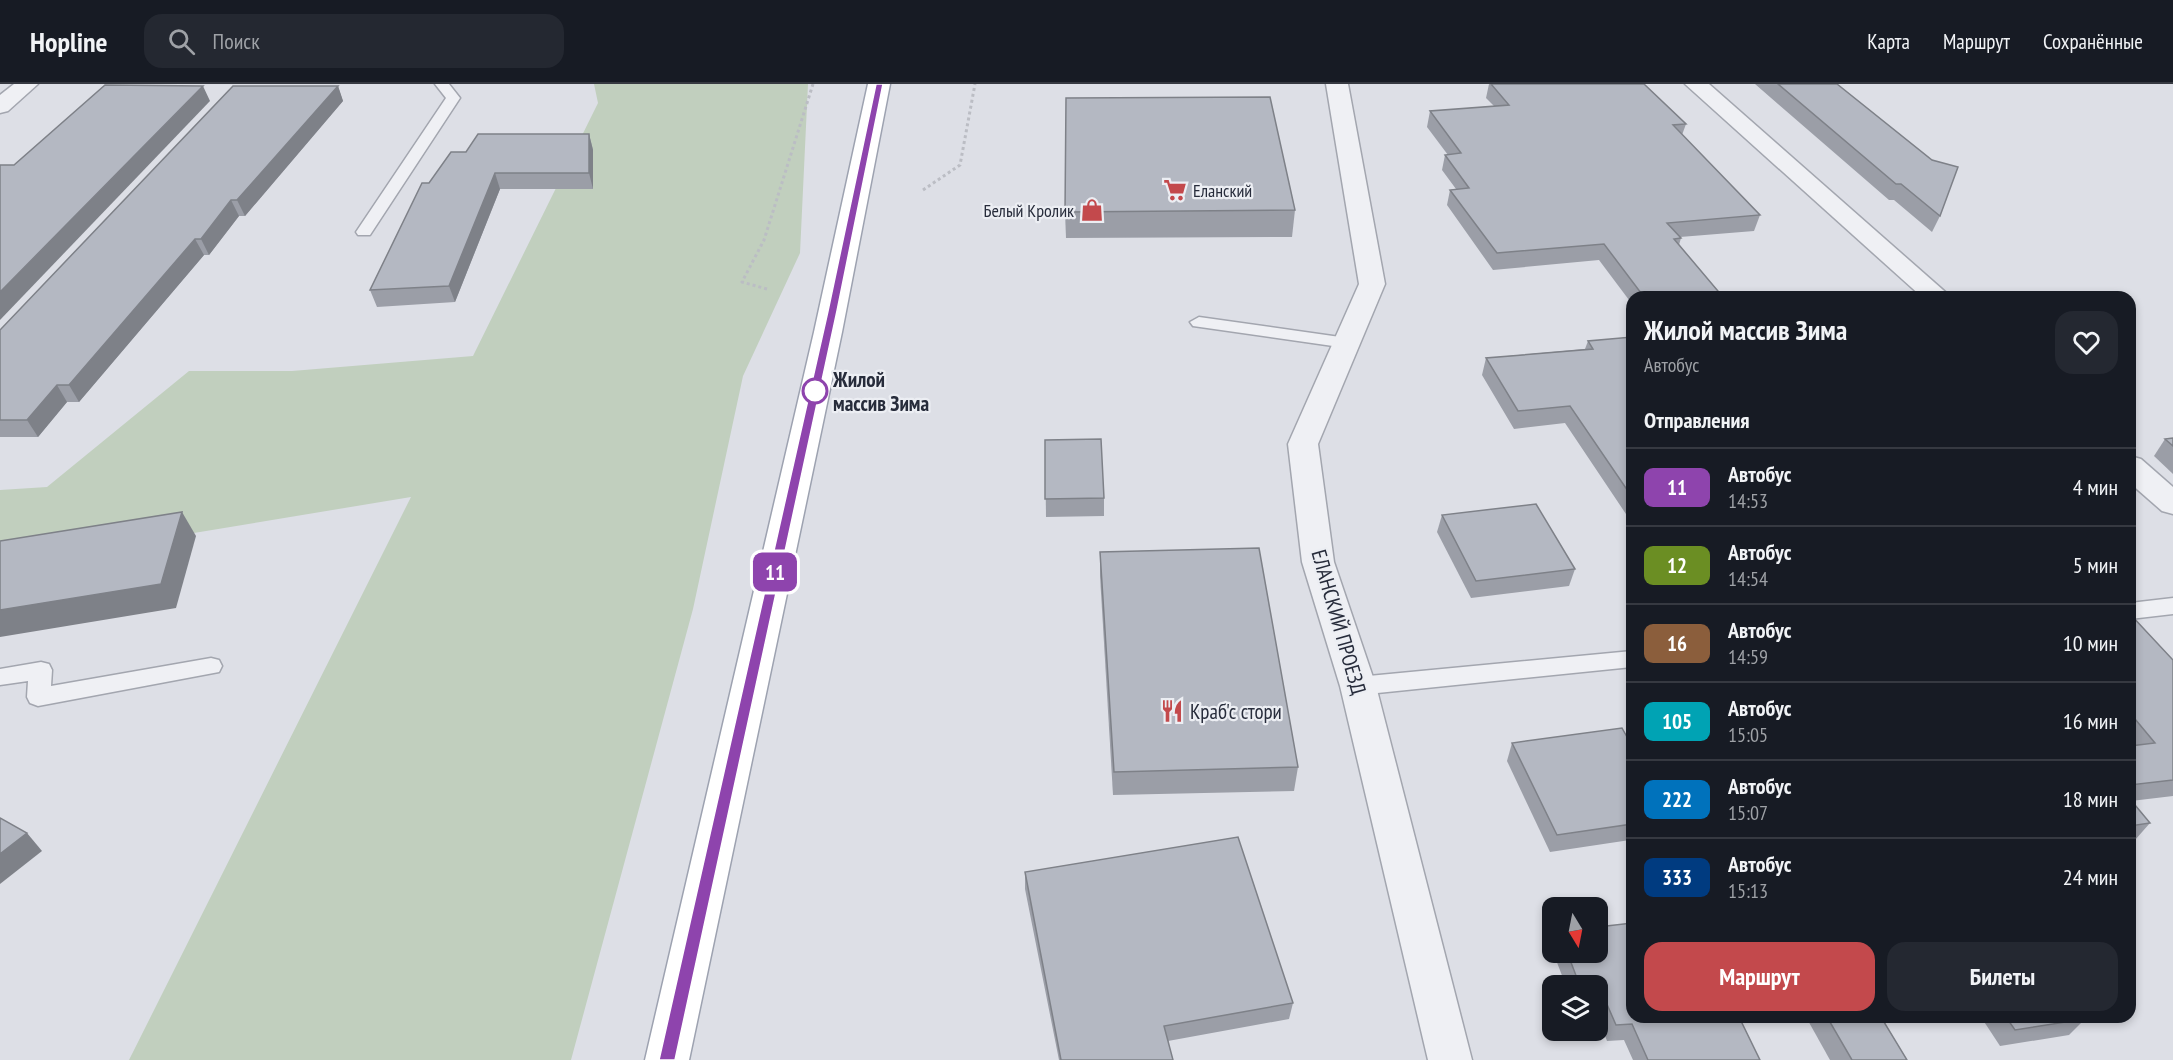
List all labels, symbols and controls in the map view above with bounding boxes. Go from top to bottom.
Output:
search box [144,14,564,68]
text: Hopline [30,23,108,60]
icon: search [165,25,198,58]
text: Поиск [213,27,260,55]
text: Карта [1867,28,1910,55]
text: Маршрут [1943,28,2010,55]
text: Сохранённые [2043,28,2143,55]
supermarket icon: Еланский [1162,177,1188,203]
place label: Еланский [1193,179,1252,202]
shop icon: Белый Кролик [1079,197,1105,223]
place label: Белый Кролик [983,199,1074,222]
text: Жилой массив Зима [1644,311,1847,348]
button: heart [2055,311,2118,374]
text: Автобус [1644,352,1699,378]
place label: Жилой массив Зима [832,366,930,417]
marker: Жилой массив Зима [802,378,828,404]
text: Отправления [1644,406,1750,434]
text: Автобус [1728,460,1791,488]
text: 4 мин [2073,473,2118,501]
text: 11 [1667,474,1687,501]
text: 14:53 [1728,488,1768,514]
text: Автобус [1728,538,1791,566]
street label: ЕЛАНСКИЙ ПРОЕЗД [1305,547,1373,697]
text: 5 мин [2073,551,2118,579]
line badge: 11 [748,552,802,592]
text: 12 [1667,552,1687,579]
text: 11 [765,559,785,586]
text: 14:54 [1728,566,1768,592]
text: Автобус [1728,616,1791,644]
text: 10 мин [2063,629,2118,657]
text: 16 [1667,630,1687,657]
text: 14:59 [1728,644,1768,670]
text: Автобус [1728,694,1791,722]
restaurant icon: Краб'с стори [1159,698,1185,724]
place label: Краб'с стори [1190,698,1282,725]
text: 16 мин [2063,707,2118,735]
text: 105 [1662,708,1692,735]
text: 15:05 [1728,722,1768,748]
text: Автобус [1728,772,1791,800]
text: 18 мин [2063,785,2118,813]
text: 222 [1662,786,1692,813]
text: 15:07 [1728,800,1768,826]
text: Автобус [1728,850,1791,878]
text: 24 мин [2063,863,2118,891]
text: 333 [1662,864,1692,891]
text: 15:13 [1728,878,1768,904]
north arrow [1542,897,1608,963]
map controls [1542,897,1608,1041]
button: Маршрут [1644,942,1875,1011]
button: Билеты [1887,942,2118,1011]
button: layers [1542,975,1608,1041]

